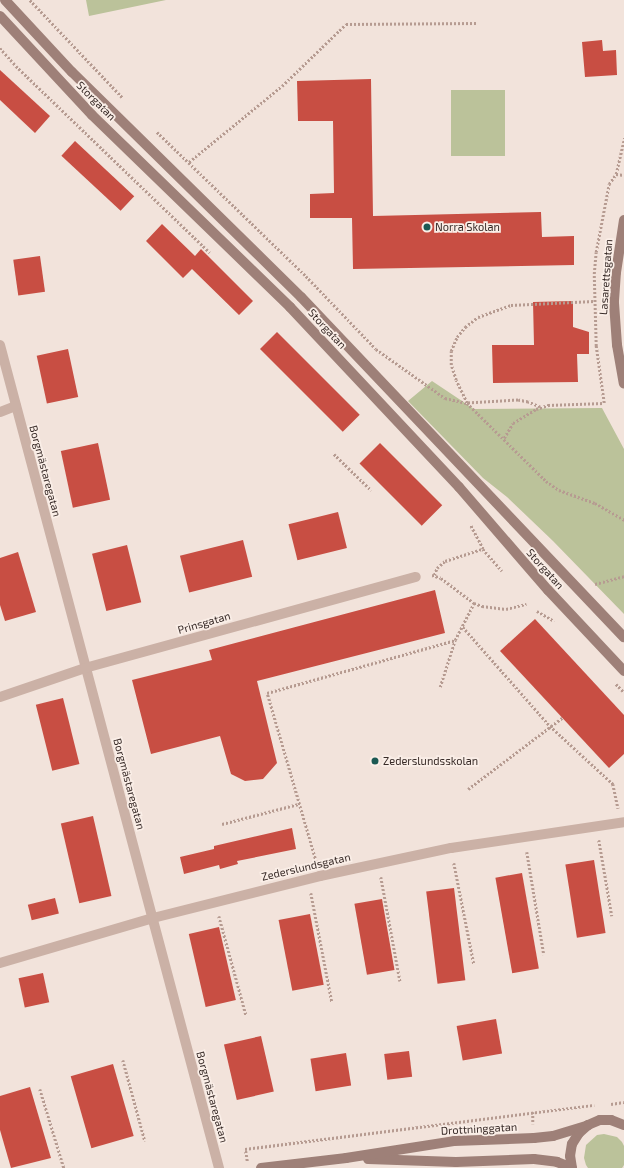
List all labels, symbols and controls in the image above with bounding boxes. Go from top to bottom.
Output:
street label: Storgatan [74,79,118,123]
place label: Norra Skolan [435,220,500,234]
marker: Norra Skolan [422,222,432,232]
street label: Lasarettsgatan [597,239,615,315]
street label: Storgatan [305,306,349,352]
street label: Borgmästaregatan [26,424,64,518]
street label: Storgatan [523,546,567,592]
street label: Prinsgatan [176,609,232,637]
street label: Borgmästaregatan [110,737,148,831]
place label: Zederslundsskolan [383,754,478,768]
marker: Zederslundsskolan [370,756,380,766]
street label: Zederslundsgatan [260,850,352,884]
street label: Borgmästaregatan [193,1050,231,1144]
street label: Drottninggatan [440,1120,518,1138]

